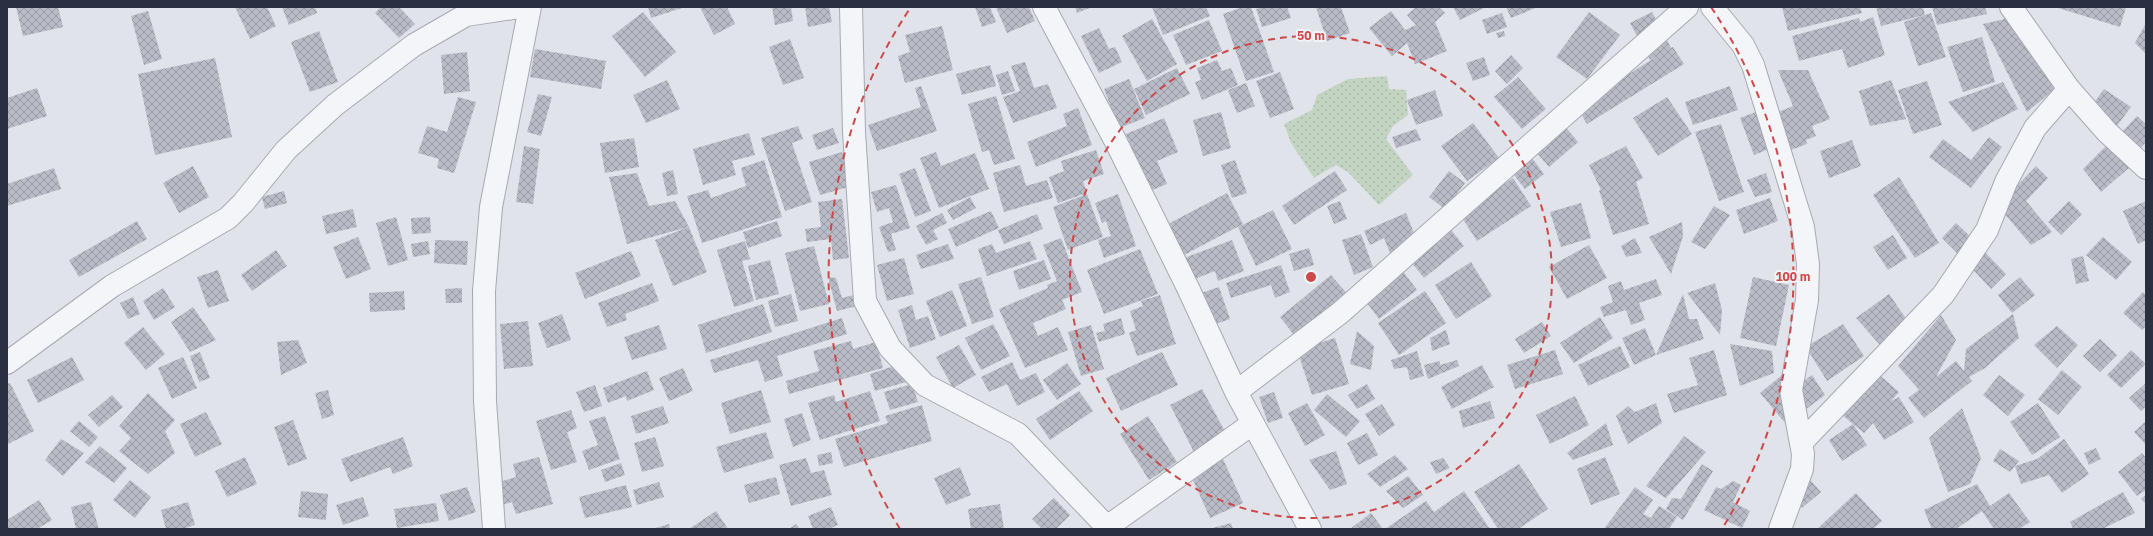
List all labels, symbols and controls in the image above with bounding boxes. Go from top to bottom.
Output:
text: 50 m [1297,28,1325,43]
text: 100 m [1775,269,1811,284]
centre of rings [1304,270,1318,284]

